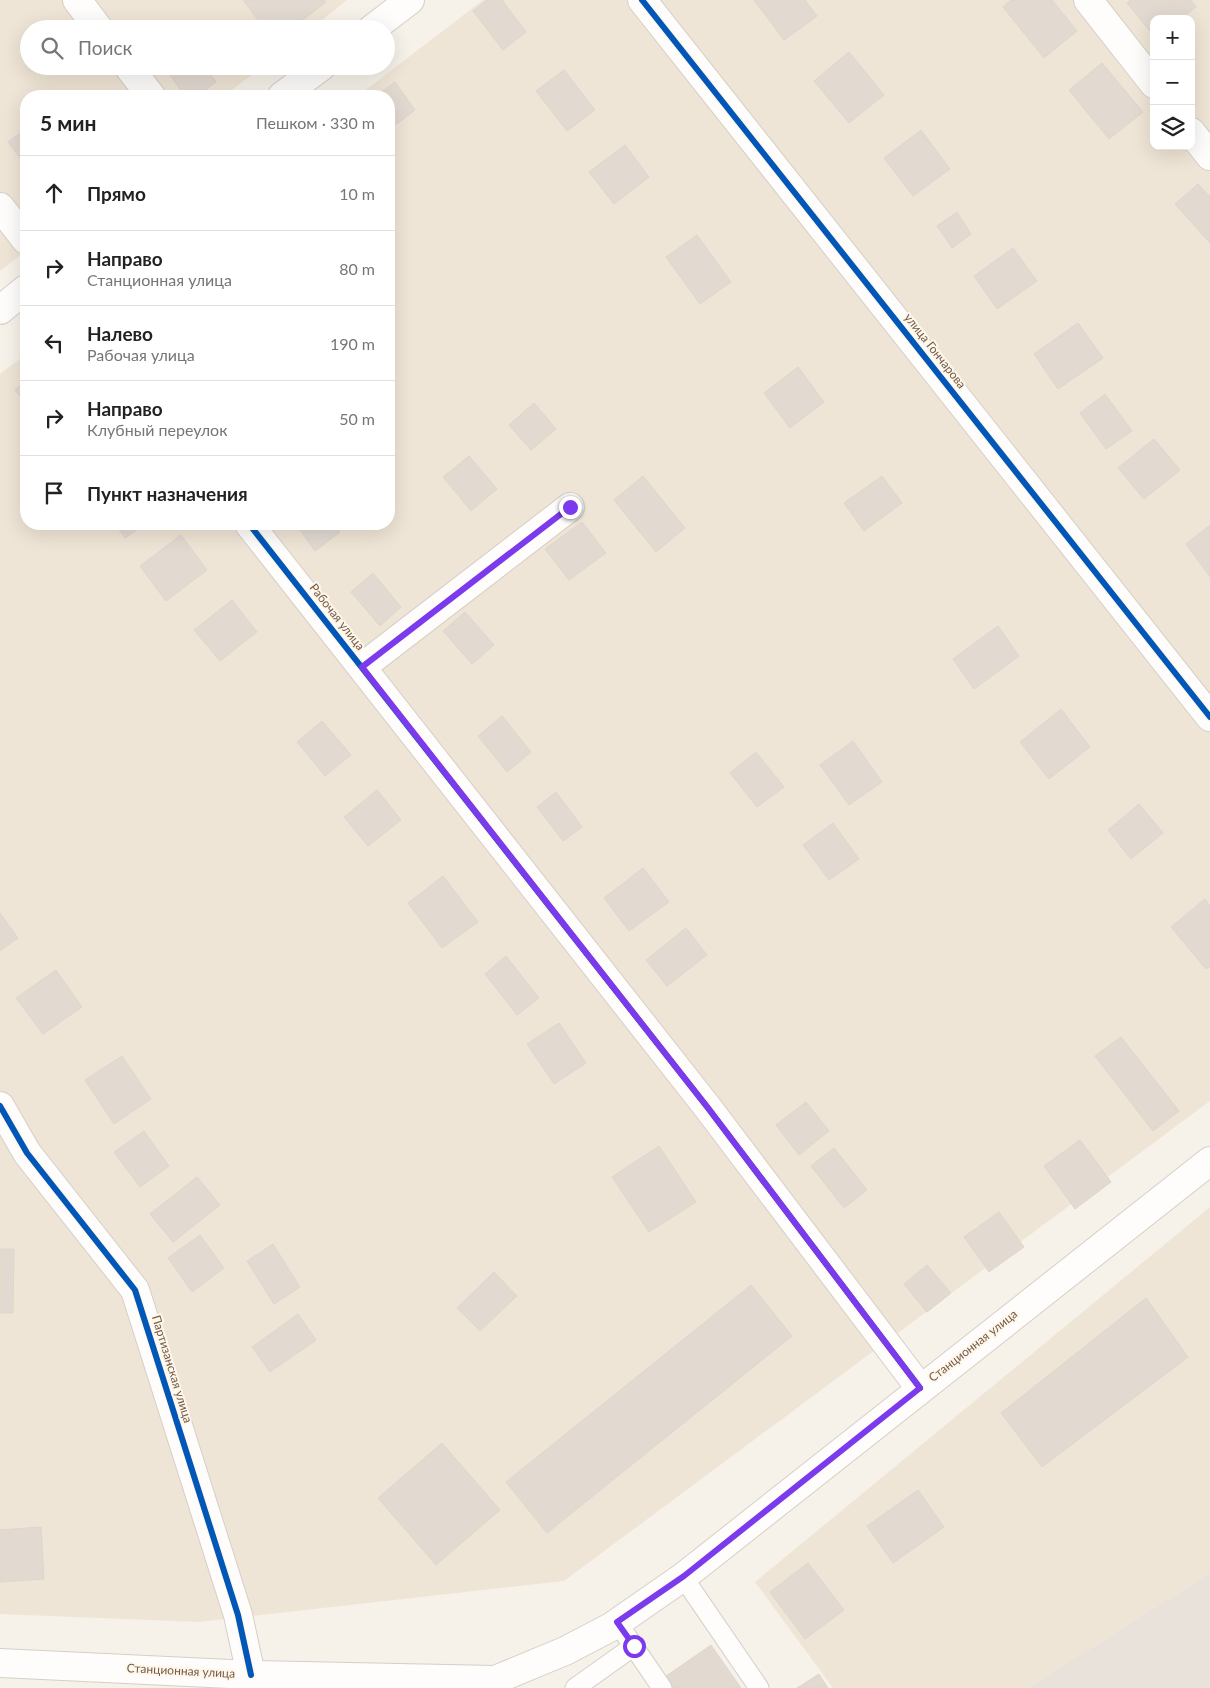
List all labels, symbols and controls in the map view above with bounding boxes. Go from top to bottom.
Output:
map controls [1150,15,1195,150]
button: + [1150,15,1195,60]
search box [20,20,395,75]
icon: search [38,34,66,62]
text: Поиск [78,36,132,59]
button: − [1150,60,1195,105]
button: layers [1150,105,1195,150]
text: 5 мин [40,110,97,135]
text: Пешком · 330 m [256,113,375,132]
icon: ahead [40,179,68,207]
text: Прямо [87,182,146,205]
text: 10 m [339,184,375,203]
text: Направо [87,247,163,270]
icon: right [40,254,68,282]
text: 80 m [339,259,375,278]
text: Станционная улица [87,270,232,289]
street label: улица Гончарова [901,310,969,391]
text: Налево [87,322,153,345]
icon: left [40,329,68,357]
text: 190 m [330,334,375,353]
text: Рабочая улица [87,345,195,364]
text: Направо [87,397,163,420]
icon: right [40,404,68,432]
text: 50 m [339,409,375,428]
text: Клубный переулок [87,420,227,439]
icon: arrive [40,479,68,507]
text: Пункт назначения [87,482,248,505]
route end [559,496,582,519]
street label: Рабочая улица [307,580,368,653]
street label: Станционная улица [925,1306,1020,1385]
street label: Партизанская улица [149,1313,196,1425]
route start [623,1635,646,1658]
street label: Станционная улица [126,1660,236,1681]

